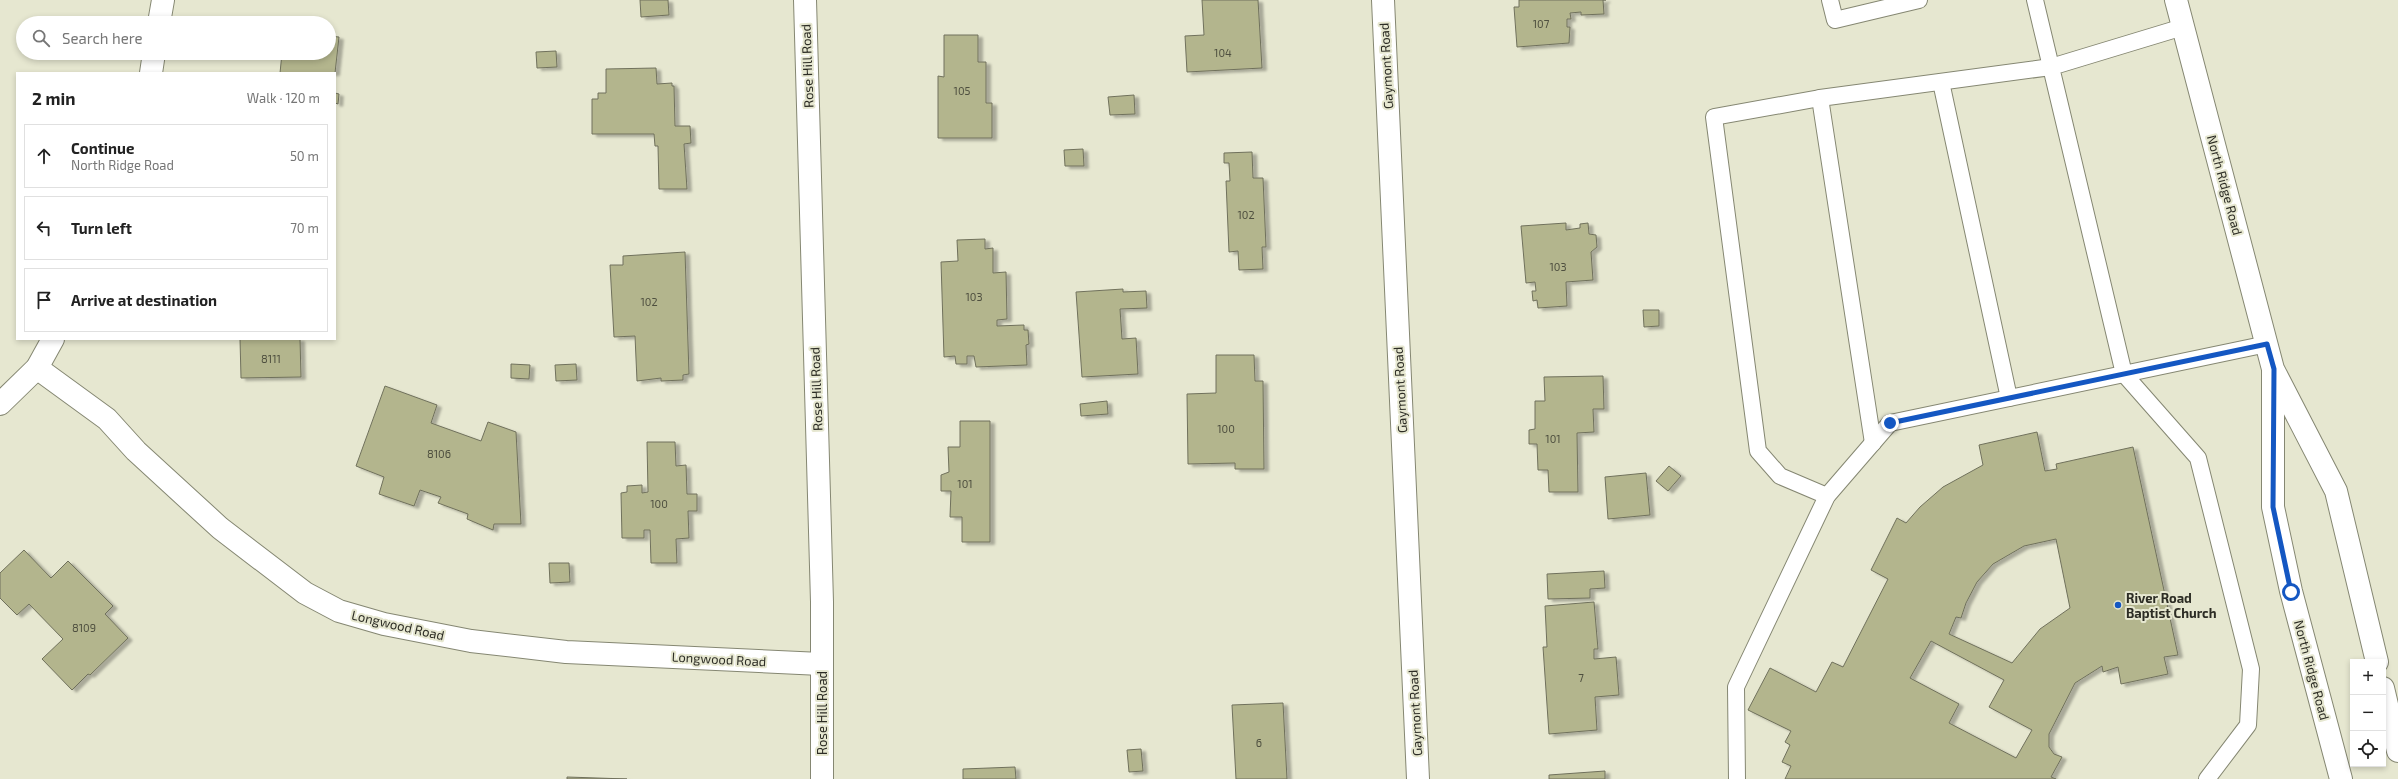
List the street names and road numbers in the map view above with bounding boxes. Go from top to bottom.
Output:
street label: Gaymont Road [1376,22,1396,110]
street label: Rose Hill Road [798,24,816,108]
street label: North Ridge Road [2204,133,2246,237]
street label: Gaymont Road [1390,346,1410,434]
street label: Rose Hill Road [807,347,825,431]
street label: Longwood Road [350,607,446,643]
street label: North Ridge Road [2291,618,2333,722]
street label: Longwood Road [671,649,767,669]
street label: Gaymont Road [1405,669,1425,757]
street label: Rose Hill Road [814,671,830,755]

